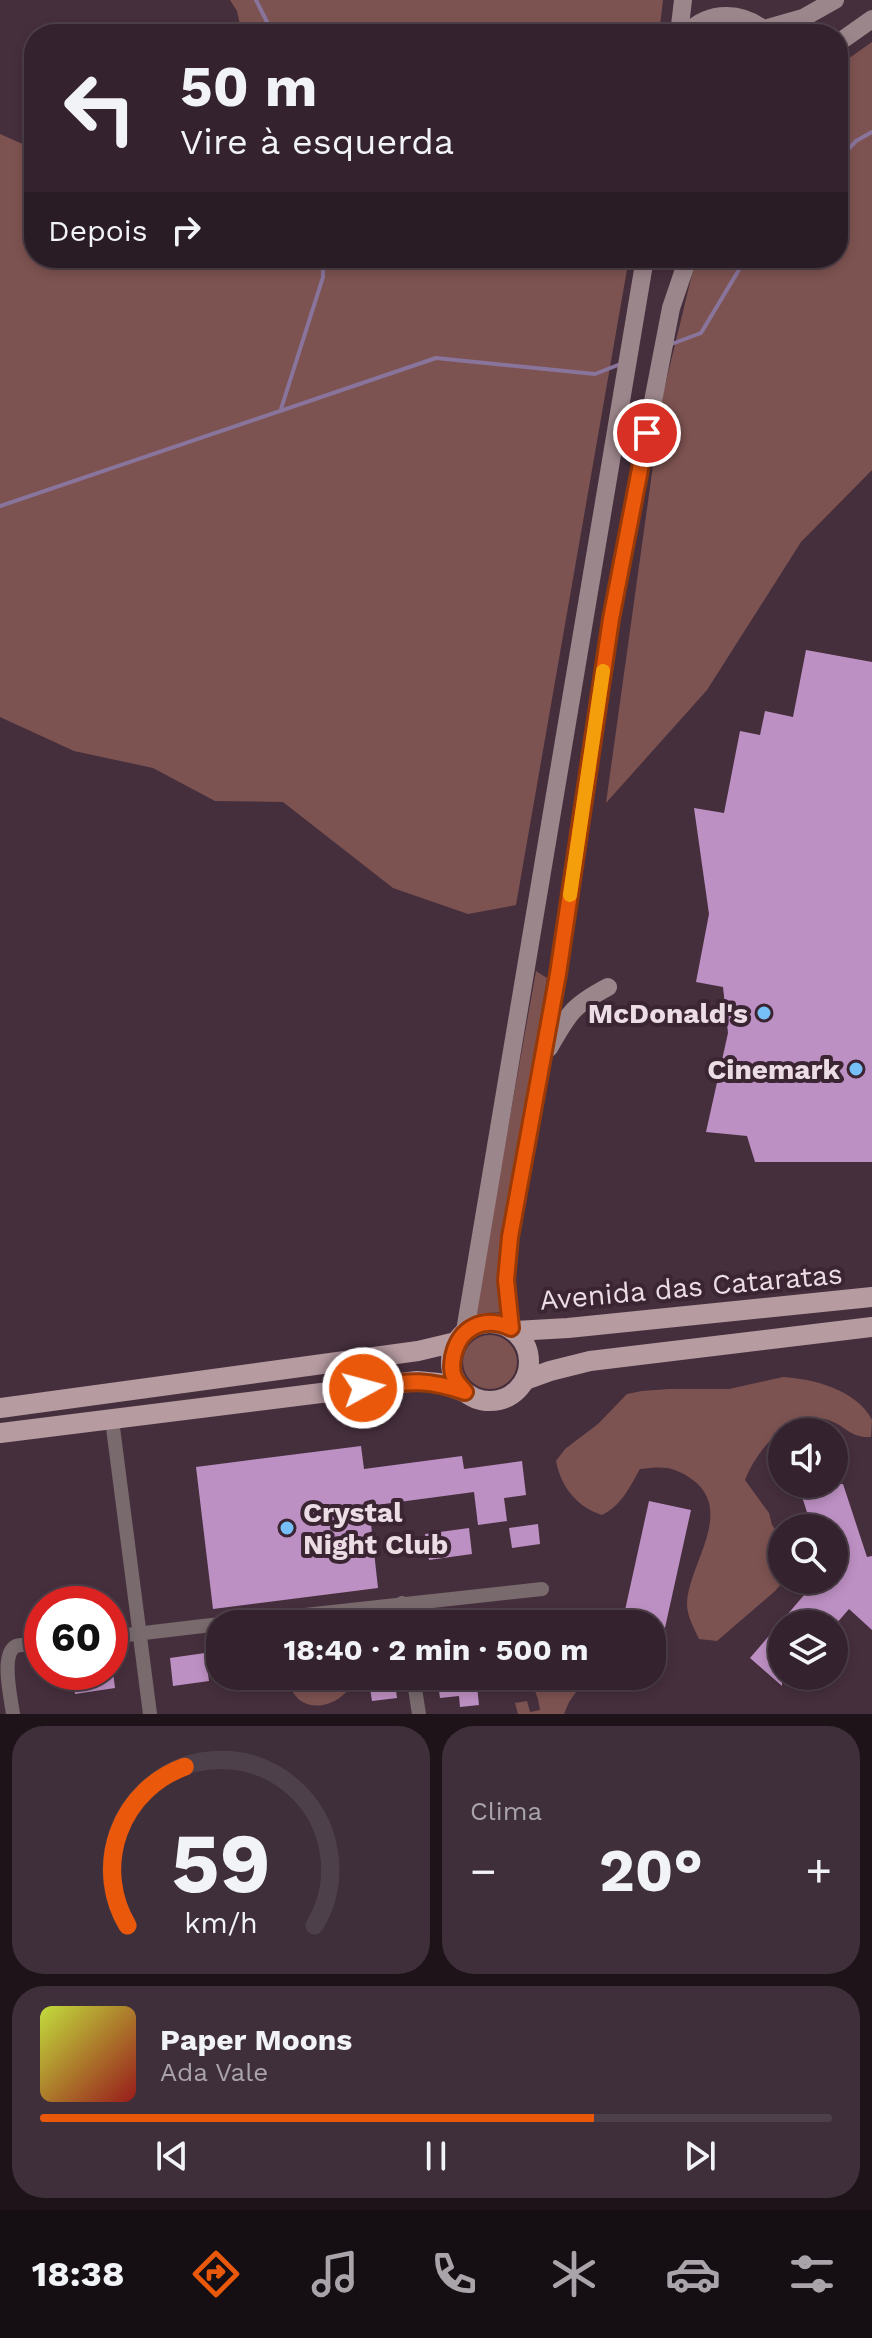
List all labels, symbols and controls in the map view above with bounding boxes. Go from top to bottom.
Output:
text: 50 m [180,54,317,120]
icon: left [48,56,152,160]
text: Vire à esquerda [180,121,454,163]
icon: right [164,208,208,252]
text: Depois [48,213,148,248]
pin [613,399,681,467]
icon: arrive [625,411,669,455]
place label: McDonald's [588,997,748,1030]
marker: McDonald's [755,1004,773,1022]
place label: Cinemark [707,1053,841,1086]
marker: Cinemark [847,1060,865,1078]
street label: Avenida das Cataratas [538,1257,844,1317]
position arrow [321,1346,405,1430]
map controls [768,1418,848,1690]
button: sound [768,1418,848,1498]
place label: Crystal Night Club [303,1496,448,1561]
button: search [768,1514,848,1594]
marker: Crystal Night Club [278,1519,296,1537]
speed limit sign: 60 [24,1586,128,1690]
button: layers [768,1610,848,1690]
text: 18:40 · 2 min · 500 m [283,1632,589,1667]
text: Clima [470,1796,542,1826]
text: 59 [171,1815,271,1912]
text: 20° [599,1835,703,1906]
text: − [470,1845,497,1897]
text: + [805,1845,832,1897]
text: km/h [184,1906,258,1940]
text: Paper Moons [160,2022,352,2057]
text: Ada Vale [160,2057,268,2087]
icon: previous [150,2134,194,2178]
icon: pause [414,2134,458,2178]
icon: next [678,2134,722,2178]
icon: directions [188,2246,244,2302]
icon: music [307,2246,363,2302]
icon: phone [426,2246,482,2302]
icon: climate [546,2246,602,2302]
icon: car [665,2246,721,2302]
icon: filters [784,2246,840,2302]
text: 18:38 [32,2253,125,2295]

